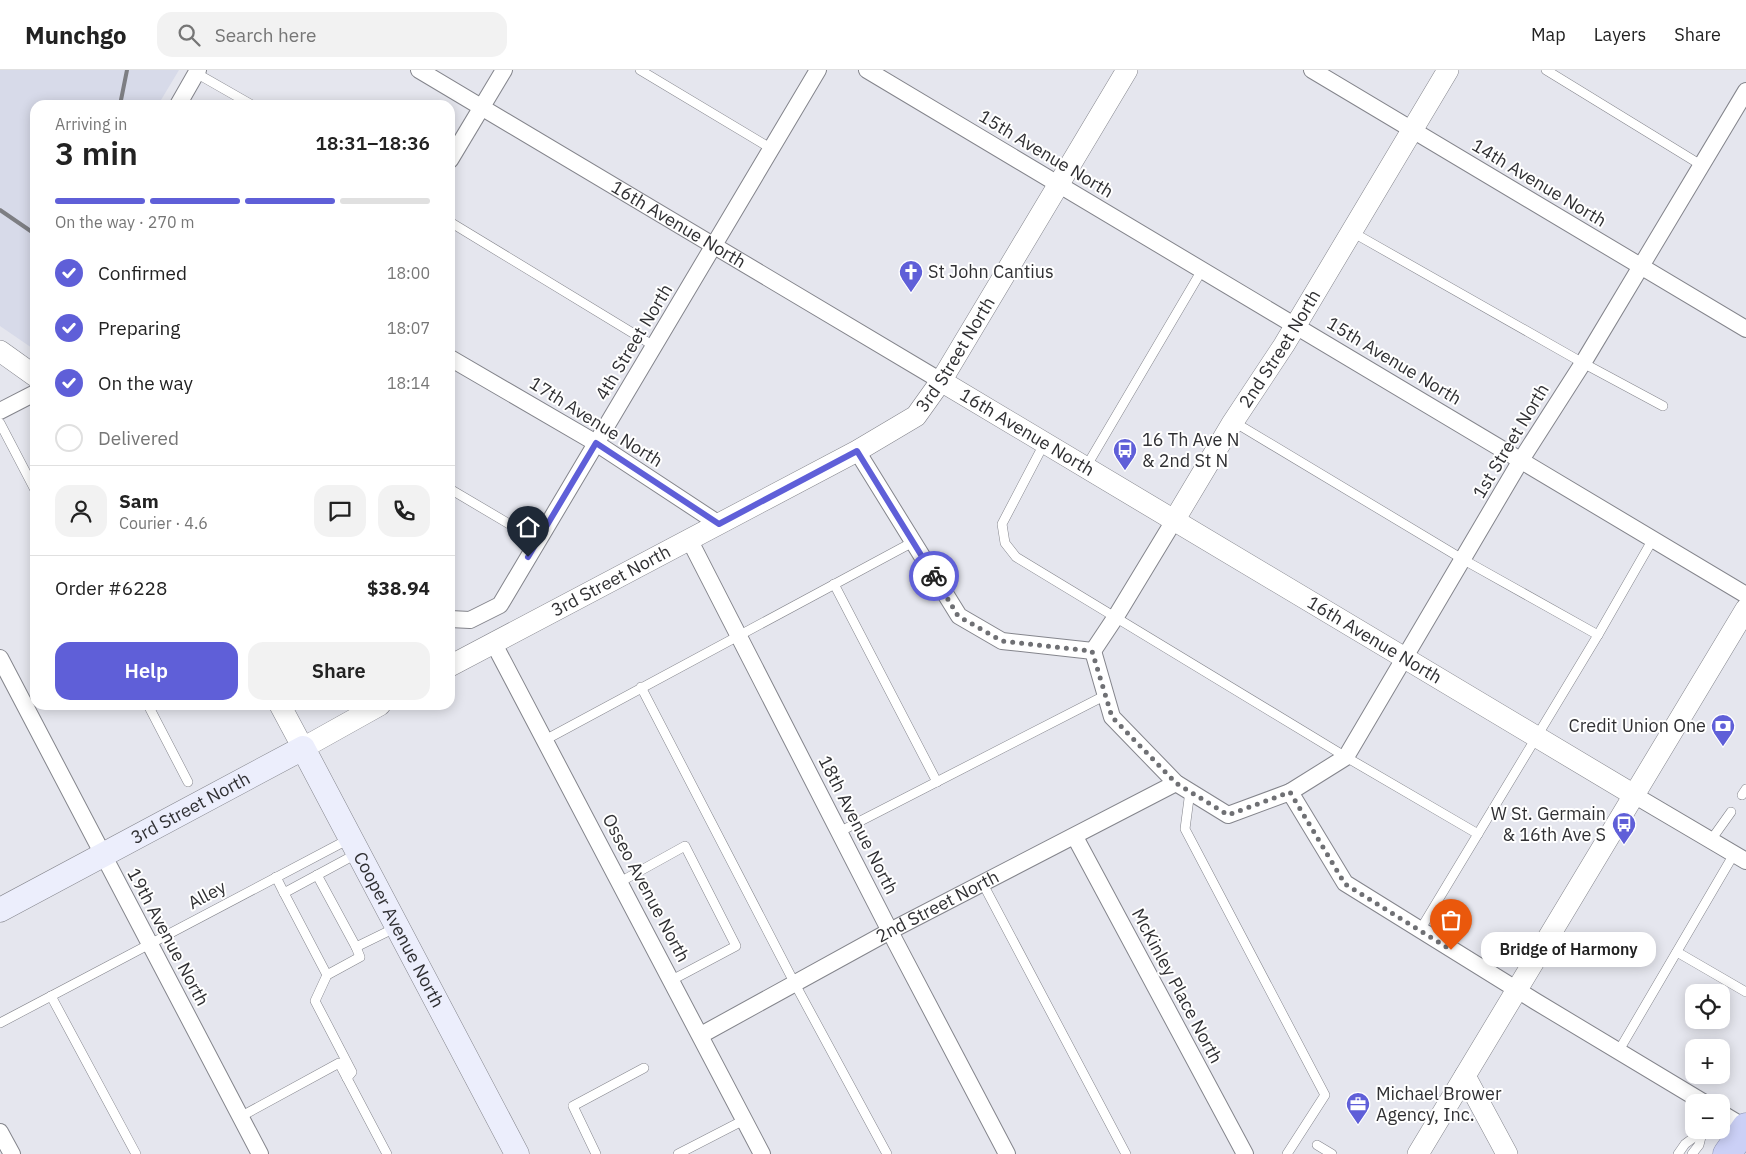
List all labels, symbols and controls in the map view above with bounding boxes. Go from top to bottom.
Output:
search box [157,12,507,57]
text: Munchgo [25,19,127,51]
icon: search [175,21,203,49]
text: Search here [215,23,316,47]
text: Map [1531,23,1566,46]
text: Layers [1594,23,1646,46]
text: Share [1674,23,1721,46]
street label: 15th Avenue North [975,104,1118,203]
text: Arriving in [55,114,127,134]
text: 18:31–18:36 [316,131,430,155]
text: 3 min [55,132,138,174]
street label: 14th Avenue North [1468,133,1611,232]
street label: 16th Avenue North [607,175,750,273]
text: On the way · 270 m [55,212,194,232]
icon: check [55,259,83,287]
church icon: St John Cantius [898,259,924,293]
place label: St John Cantius [928,260,1054,283]
text: Confirmed [98,261,187,285]
text: 18:00 [387,263,430,283]
street label: 4th Street North [590,280,677,404]
street label: 2nd Street North [1234,285,1325,412]
street label: 3rd Street North [910,292,1000,417]
street label: 15th Avenue North [1323,311,1466,410]
icon: check [55,314,83,342]
text: Preparing [98,316,180,340]
text: 18:07 [387,318,430,338]
icon: check [55,369,83,397]
text: On the way [98,371,193,395]
street label: 17th Avenue North [525,371,667,472]
text: 18:14 [387,373,430,393]
street label: 1st Street North [1467,379,1554,502]
street label: 16th Avenue North [956,383,1099,481]
text: Delivered [98,426,179,450]
place label: 16 Th Ave N & 2nd St N [1142,428,1239,472]
bus stop icon: 16 Th Ave N & 2nd St N [1112,437,1138,471]
button: person [55,485,107,537]
button: chat [314,485,366,537]
button: phone [378,485,430,537]
text: Sam [119,489,159,513]
pin [507,506,549,557]
text: Courier · 4.6 [119,513,208,533]
icon: home [514,513,542,541]
street label: 3rd Street North [547,540,674,621]
courier [909,551,959,601]
icon: bike [920,562,948,590]
text: Order #6228 [55,576,167,600]
text: $38.94 [367,576,430,600]
street label: 16th Avenue North [1303,590,1446,689]
button: Help [55,642,238,700]
button: Share [248,642,430,700]
bank icon: Credit Union One [1710,713,1736,747]
place label: Credit Union One [1569,714,1706,737]
street label: 18th Avenue North [814,751,903,898]
street label: 3rd Street North [127,767,254,849]
place label: W St. Germain & 16th Ave S [1491,802,1606,846]
street label: Osseo Avenue North [598,810,695,966]
bus stop icon: W St. Germain & 16th Ave S [1611,811,1637,845]
street label: Cooper Avenue North [349,848,450,1011]
street label: 19th Avenue North [122,864,214,1010]
street label: 2nd Street North [872,865,1003,948]
street label: Alley [184,875,230,914]
pin [1430,899,1472,950]
street label: McKinley Place North [1127,904,1228,1067]
icon: bag [1437,906,1465,934]
callout: Bridge of Harmony [1481,932,1656,968]
text: Bridge of Harmony [1499,939,1638,959]
map controls [1685,984,1730,1139]
button: locate [1685,984,1730,1029]
button: + [1685,1039,1730,1084]
place label: Michael Brower Agency, Inc. [1376,1082,1502,1126]
office icon: Michael Brower Agency, Inc. [1345,1091,1371,1125]
button: − [1685,1094,1730,1139]

